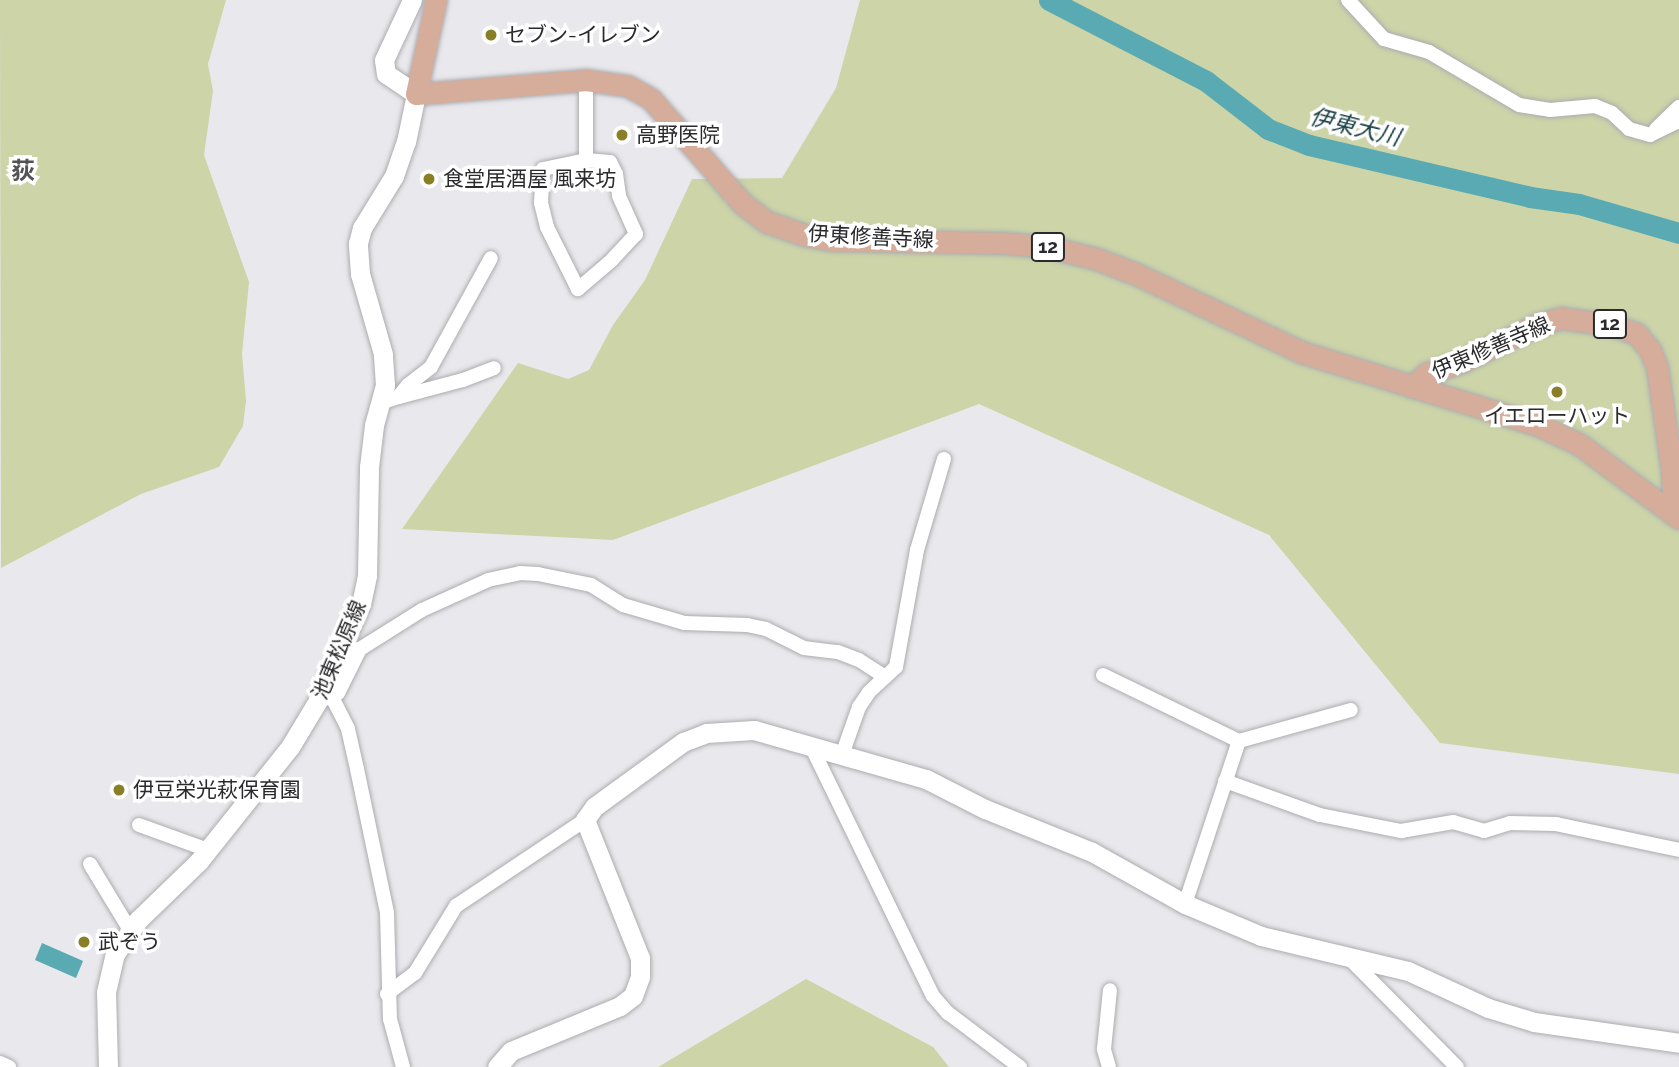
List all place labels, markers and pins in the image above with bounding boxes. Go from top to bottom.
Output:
place label: セブン-イレブン [505,22,661,48]
marker: セブン-イレブン [483,27,499,43]
place label: 高野医院 [636,122,720,148]
marker: 高野医院 [614,127,630,143]
place label: 食堂居酒屋 風来坊 [443,166,616,192]
marker: 食堂居酒屋 風来坊 [421,171,437,187]
marker: イエローハット [1549,384,1565,400]
place label: イエローハット [1484,403,1630,429]
place label: 伊豆栄光萩保育園 [133,777,301,803]
marker: 伊豆栄光萩保育園 [111,782,127,798]
place label: 武ぞう [98,929,161,955]
marker: 武ぞう [76,934,92,950]

